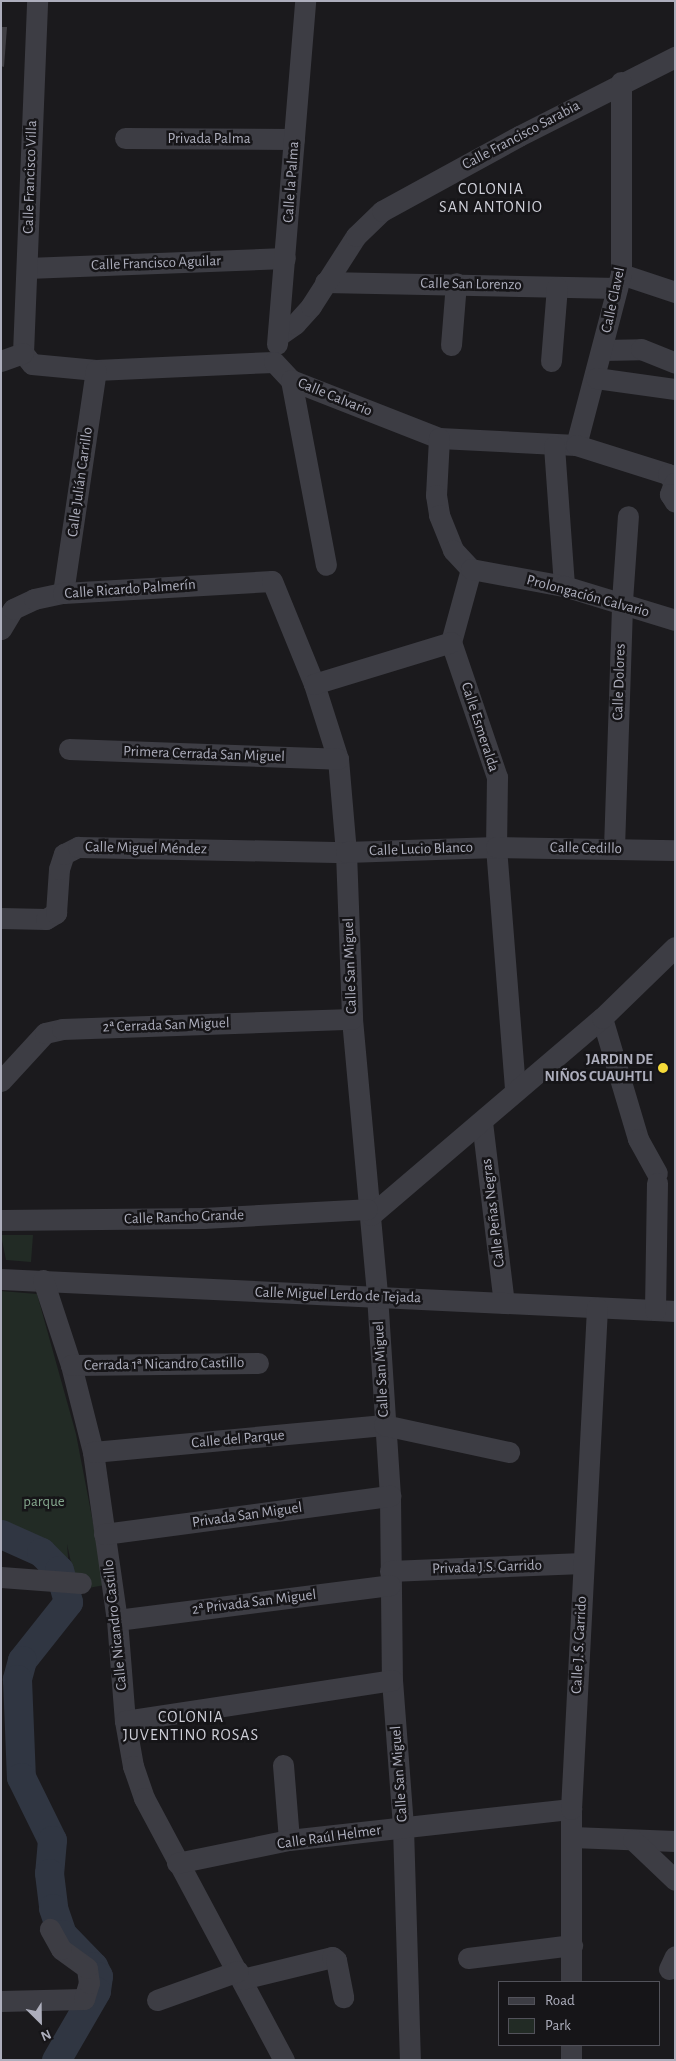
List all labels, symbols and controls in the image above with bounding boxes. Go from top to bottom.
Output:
street label: Calle Francisco Sarabia [459,96,583,174]
street label: Calle Francisco Villa [19,120,41,234]
street label: Privada Palma [167,130,251,148]
street label: Calle la Palma [279,141,303,223]
district label: COLONIA SAN ANTONIO [438,179,544,217]
street label: Calle Francisco Aguilar [91,252,221,274]
street label: Calle Clavel [597,266,629,334]
street label: Calle San Lorenzo [420,274,522,294]
street label: Calle Calvario [295,374,375,420]
street label: Calle Julián Carrillo [63,426,97,538]
street label: Prolongación Calvario [525,571,651,621]
street label: Calle Ricardo Palmerín [64,575,196,603]
street label: Calle Dolores [609,643,629,721]
street label: Calle Esmeralda [457,680,503,774]
street label: Primera Cerrada San Miguel [123,742,285,766]
street label: Calle Miguel Méndez [85,838,207,858]
street label: Calle Lucio Blanco [369,838,473,860]
street label: Calle Cedillo [550,838,622,858]
street label: Calle San Miguel [339,918,361,1014]
street label: 2ª Cerrada San Miguel [102,1014,230,1036]
place label: JARDIN DE NIÑOS CUAUHTLI [545,1050,653,1085]
marker: JARDIN DE NIÑOS CUAUHTLI [657,1062,669,1074]
street label: Calle Peñas Negras [477,1158,509,1268]
street label: Calle Rancho Grande [124,1206,244,1228]
street label: Calle Miguel Lerdo de Tejada [255,1283,421,1307]
street label: Calle San Miguel [369,1320,393,1418]
street label: Cerrada 1ª Nicandro Castillo [84,1354,244,1374]
street label: Calle del Parque [191,1426,285,1452]
park label: parque [23,1493,65,1511]
street label: Privada San Miguel [191,1498,303,1532]
street label: Privada J.S. Garrido [432,1556,542,1578]
street label: Calle Nicandro Castillo [99,1559,131,1691]
street label: 2ª Privada San Miguel [191,1585,317,1619]
street label: Calle J. S. Garrido [567,1596,591,1694]
district label: COLONIA JUVENTINO ROSAS [121,1707,261,1745]
street label: Calle San Miguel [387,1725,411,1823]
street label: Calle Raúl Helmer [276,1821,382,1853]
legend [498,1981,661,2046]
text: Road [545,1993,575,2008]
north arrow [15,1996,65,2046]
text: Park [545,2018,571,2033]
text: N [39,2026,53,2043]

